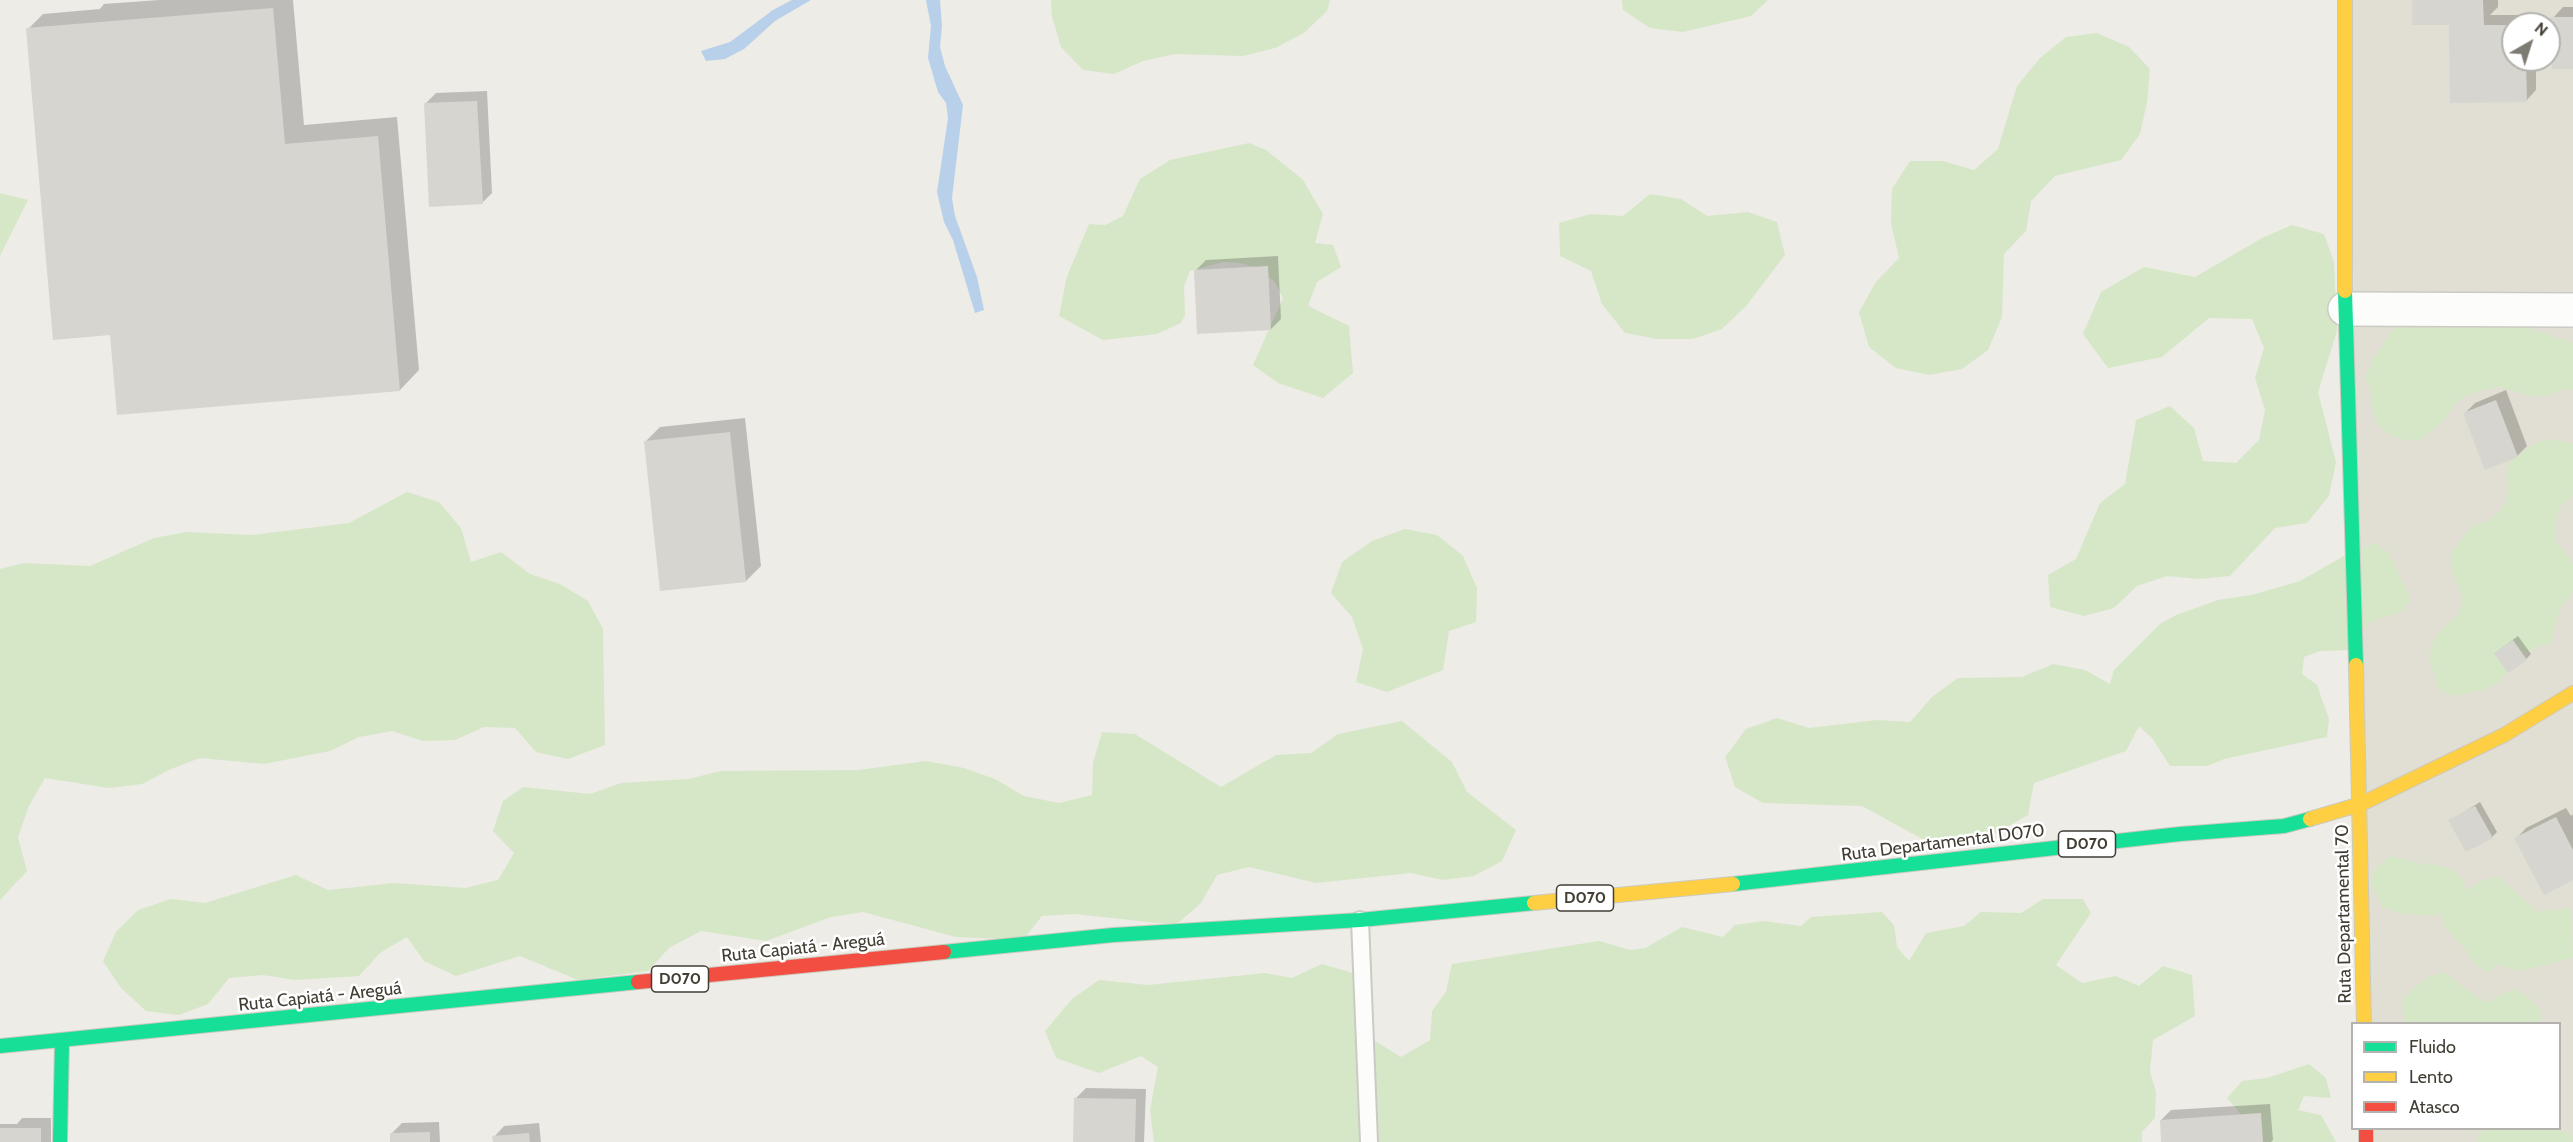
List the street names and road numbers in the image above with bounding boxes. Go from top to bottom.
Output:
street label: Ruta Departamental D070 [1840,820,2046,866]
street label: Ruta Departamental 70 [2332,824,2356,1004]
road number: D070 [2058,831,2116,857]
road number: D070 [1556,885,1614,911]
street label: Ruta Capiatá - Areguá [720,929,886,967]
road number: D070 [652,966,708,992]
street label: Ruta Capiatá - Areguá [237,978,403,1016]

